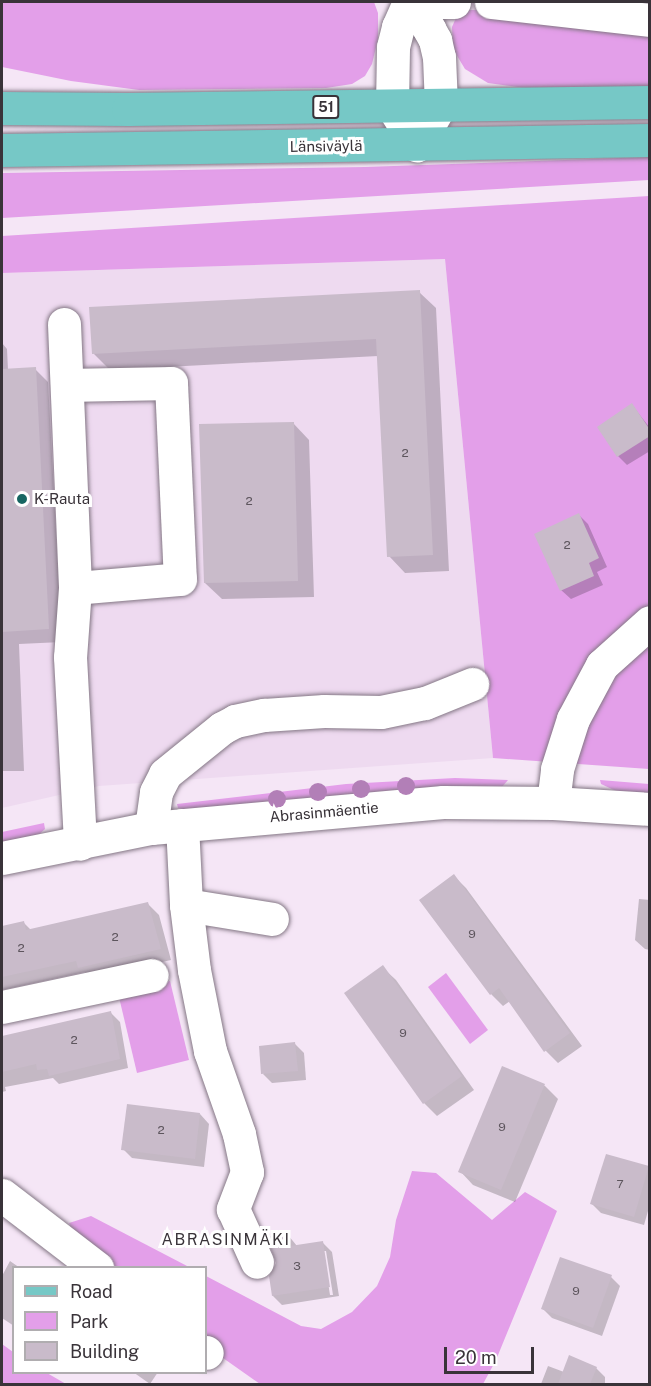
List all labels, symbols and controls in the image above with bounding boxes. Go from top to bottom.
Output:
road number: 51 [311,96,341,118]
street label: Länsiväylä [289,136,363,156]
house number: 2 [401,447,409,461]
place label: K-Rauta [34,490,90,508]
marker: K-Rauta [15,492,29,506]
house number: 2 [245,495,253,509]
house number: 2 [563,539,571,553]
street label: Abrasinmäentie [269,798,379,826]
house number: 9 [468,928,476,942]
house number: 2 [111,931,119,945]
house number: 2 [17,942,25,956]
house number: 9 [399,1027,407,1041]
house number: 2 [70,1034,78,1048]
house number: 9 [498,1121,506,1135]
house number: 2 [157,1124,165,1138]
house number: 7 [616,1178,624,1192]
district label: ABRASINMÄKI [162,1230,290,1250]
house number: 3 [293,1260,301,1274]
legend [12,1266,207,1374]
text: Road [70,1281,113,1302]
house number: 9 [572,1285,580,1299]
text: Park [70,1311,108,1332]
scale bar [447,1335,537,1373]
text: Building [70,1341,139,1362]
text: 20 m [455,1347,497,1368]

